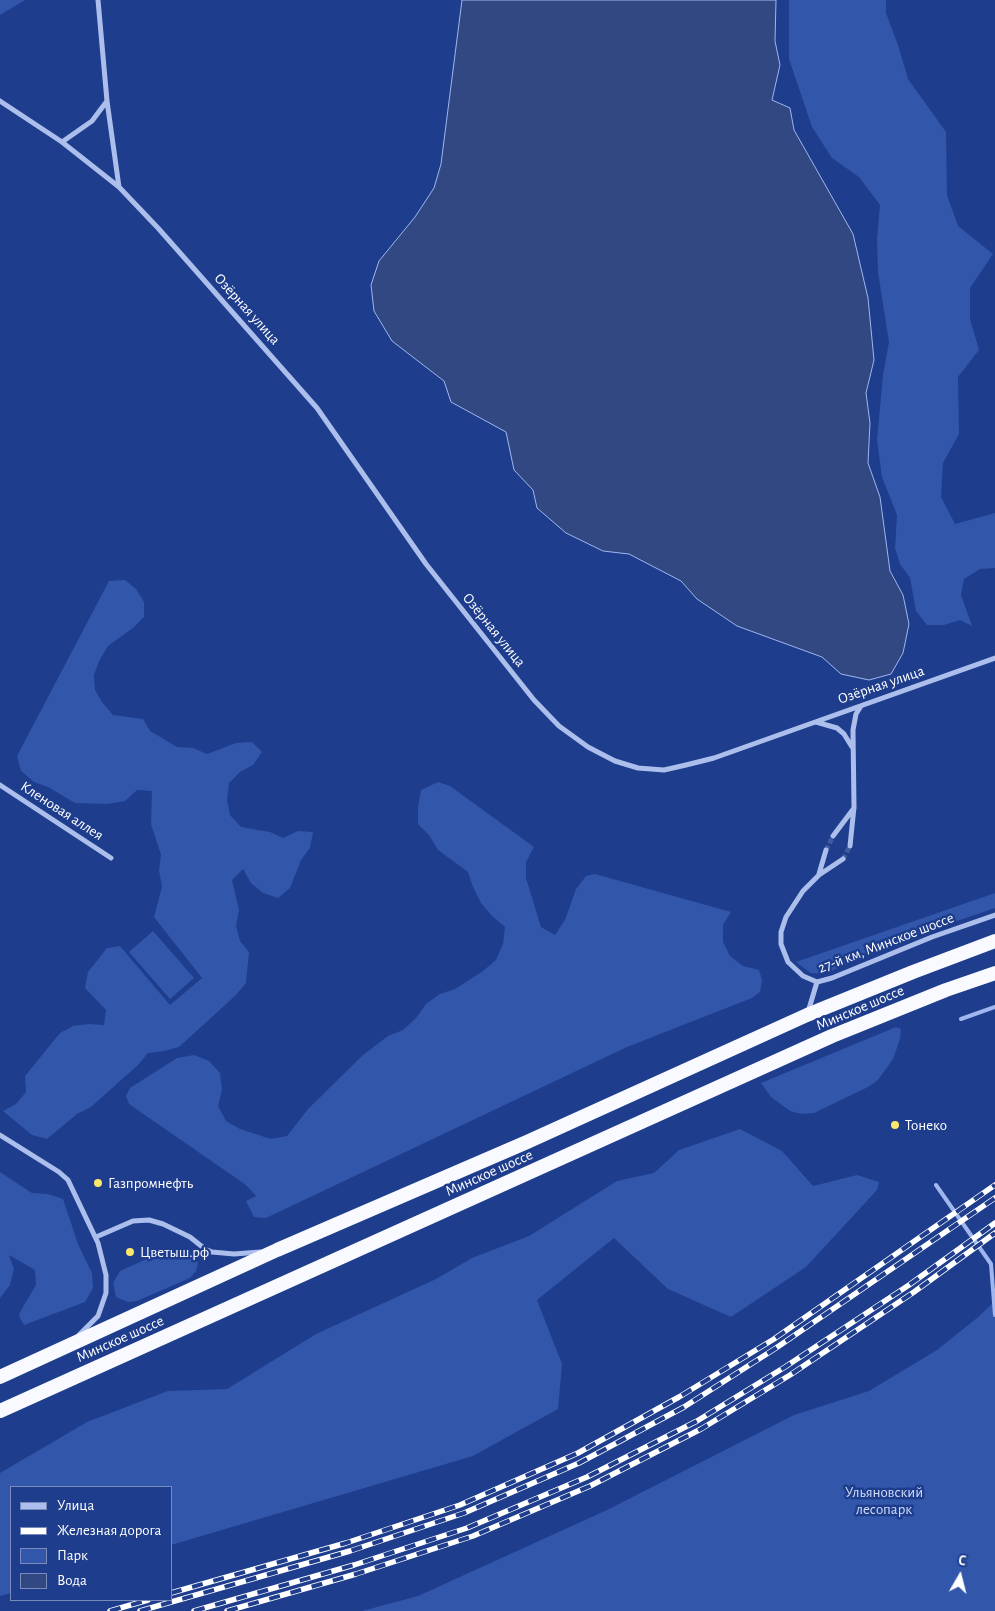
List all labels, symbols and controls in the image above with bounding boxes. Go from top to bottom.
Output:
street label: Озёрная улица [210,269,284,349]
street label: Озёрная улица [459,589,529,671]
street label: Озёрная улица [835,662,927,708]
street label: Кленовая аллея [17,777,107,845]
street label: 27-й км, Минское шоссе [815,909,957,977]
street label: Минское шоссе [813,981,907,1035]
place label: Тонеко [905,1116,947,1134]
marker: Тонеко [889,1119,901,1131]
street label: Минское шоссе [442,1146,536,1200]
place label: Газпромнефть [108,1174,193,1192]
marker: Газпромнефть [92,1177,104,1189]
place label: Цветыш.рф [140,1243,209,1261]
marker: Цветыш.рф [124,1246,136,1258]
street label: Минское шоссе [73,1312,167,1366]
park label: Ульяновский лесопарк [845,1483,923,1518]
legend [10,1486,172,1601]
text: Улица [57,1498,94,1513]
text: Железная дорога [57,1523,161,1538]
text: Парк [57,1548,88,1563]
north arrow [935,1551,985,1601]
text: С [957,1554,967,1569]
text: Вода [57,1573,87,1588]

